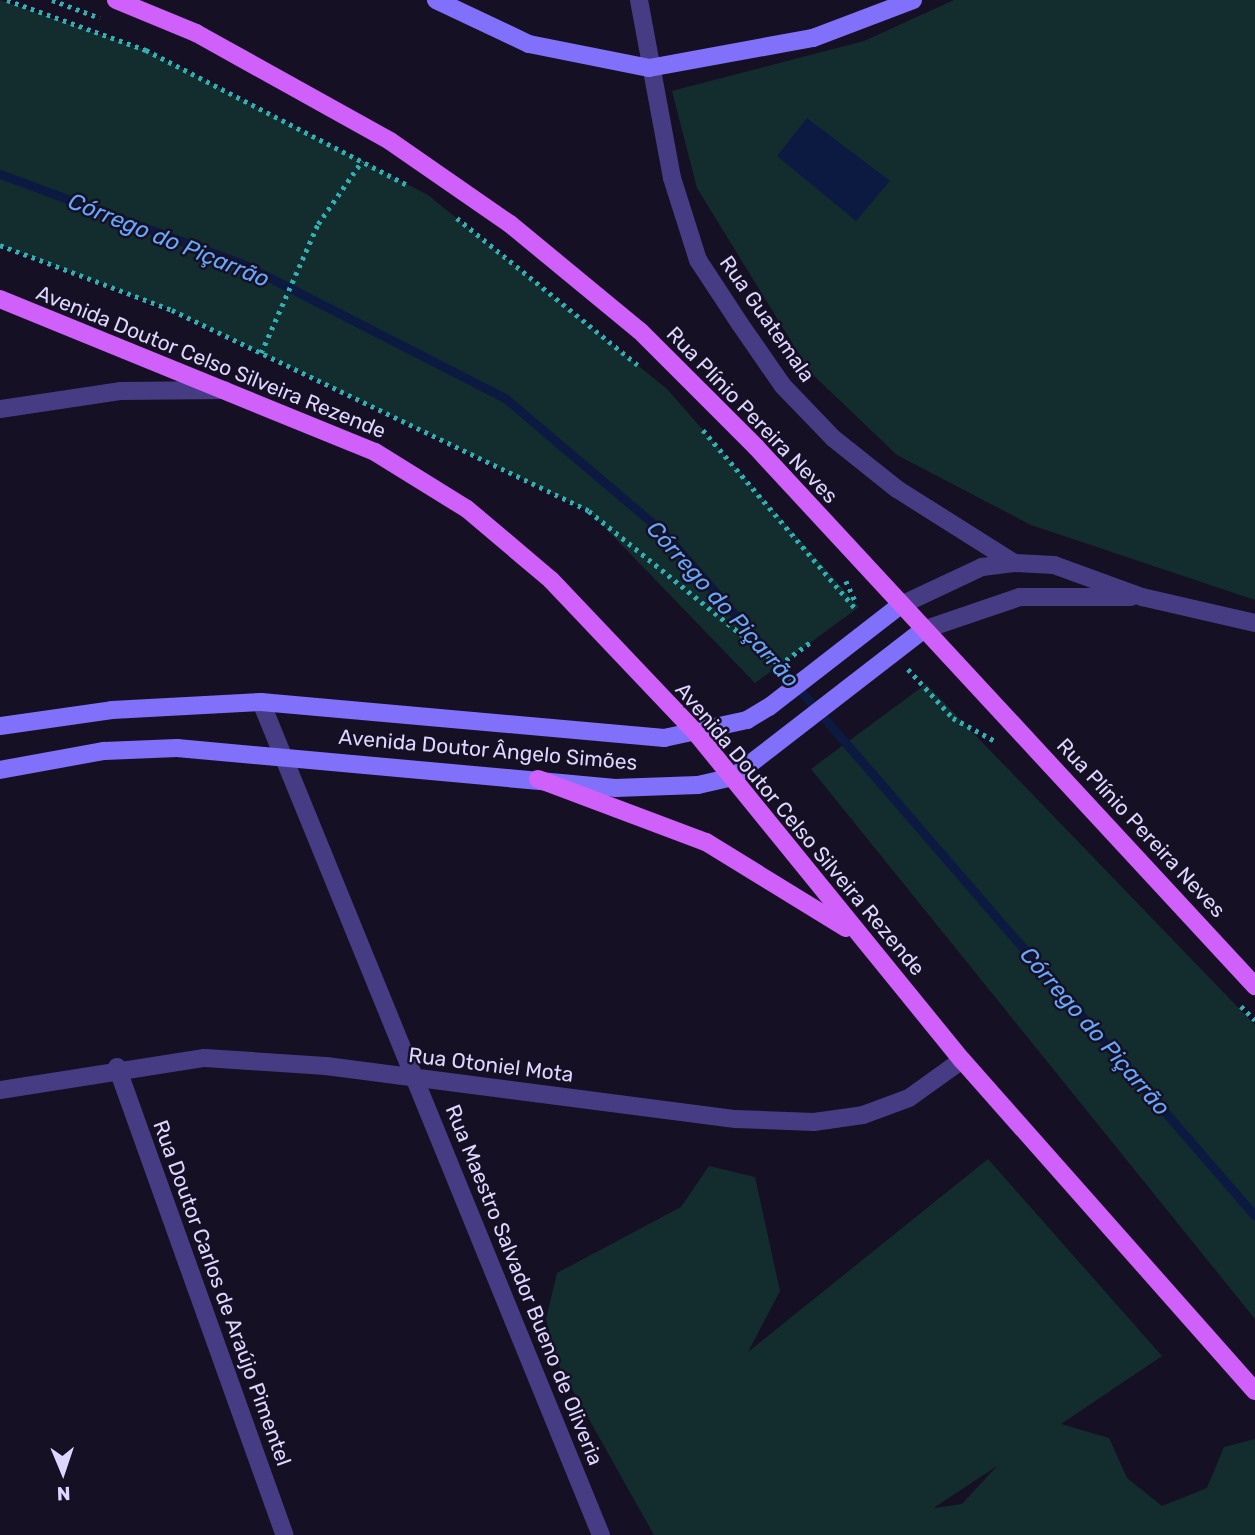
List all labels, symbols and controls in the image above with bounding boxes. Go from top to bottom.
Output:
water label: Córrego do Piçarrão [64,187,274,293]
street label: Rua Guatemala [714,251,820,387]
street label: Avenida Doutor Celso Silveira Rezende [32,280,390,444]
street label: Rua Plínio Pereira Neves [661,321,843,509]
water label: Córrego do Piçarrão [641,515,805,693]
street label: Avenida Doutor Celso Silveira Rezende [670,677,930,981]
street label: Avenida Doutor Ângelo Simões [337,724,639,776]
street label: Rua Plínio Pereira Neves [1051,733,1231,923]
water label: Córrego do Piçarrão [1014,941,1176,1121]
street label: Rua Otoniel Mota [407,1042,575,1088]
street label: Rua Maestro Salvador Bueno de Oliveria [440,1101,608,1469]
street label: Rua Doutor Carlos de Araújo Pimentel [147,1116,297,1470]
north arrow [28,1437,98,1507]
text: N [57,1482,71,1505]

